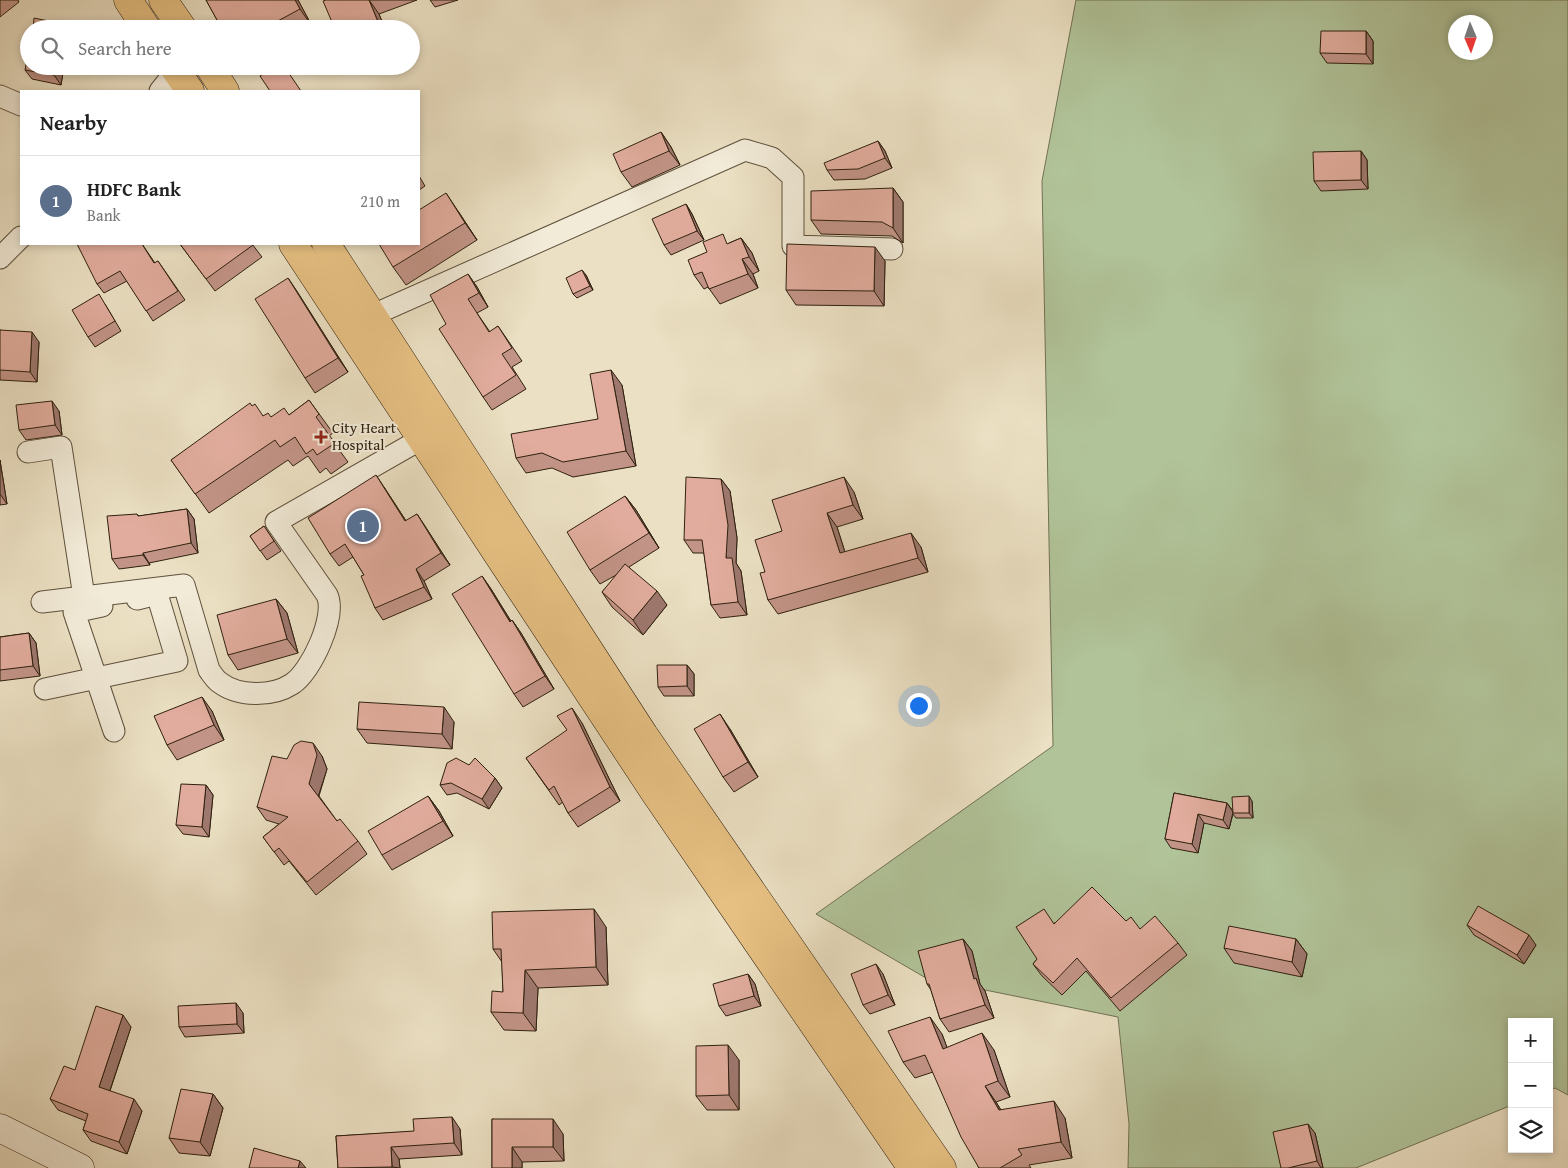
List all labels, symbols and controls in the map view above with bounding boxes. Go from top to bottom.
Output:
north arrow [1448,15,1493,60]
search box [20,20,420,75]
icon: search [38,34,66,62]
text: Search here [78,34,172,62]
text: Nearby [40,107,107,138]
text: HDFC Bank [87,175,181,203]
text: 1 [52,189,60,213]
text: 210 m [360,189,400,213]
text: Bank [87,203,121,227]
place label: City Heart Hospital [332,417,397,455]
marker: City Heart Hospital [314,430,328,444]
pin: 1 [347,507,379,545]
your location [906,693,932,719]
map controls [1508,1018,1553,1153]
button: + [1508,1018,1553,1063]
button: − [1508,1063,1553,1108]
button: layers [1508,1108,1553,1153]

